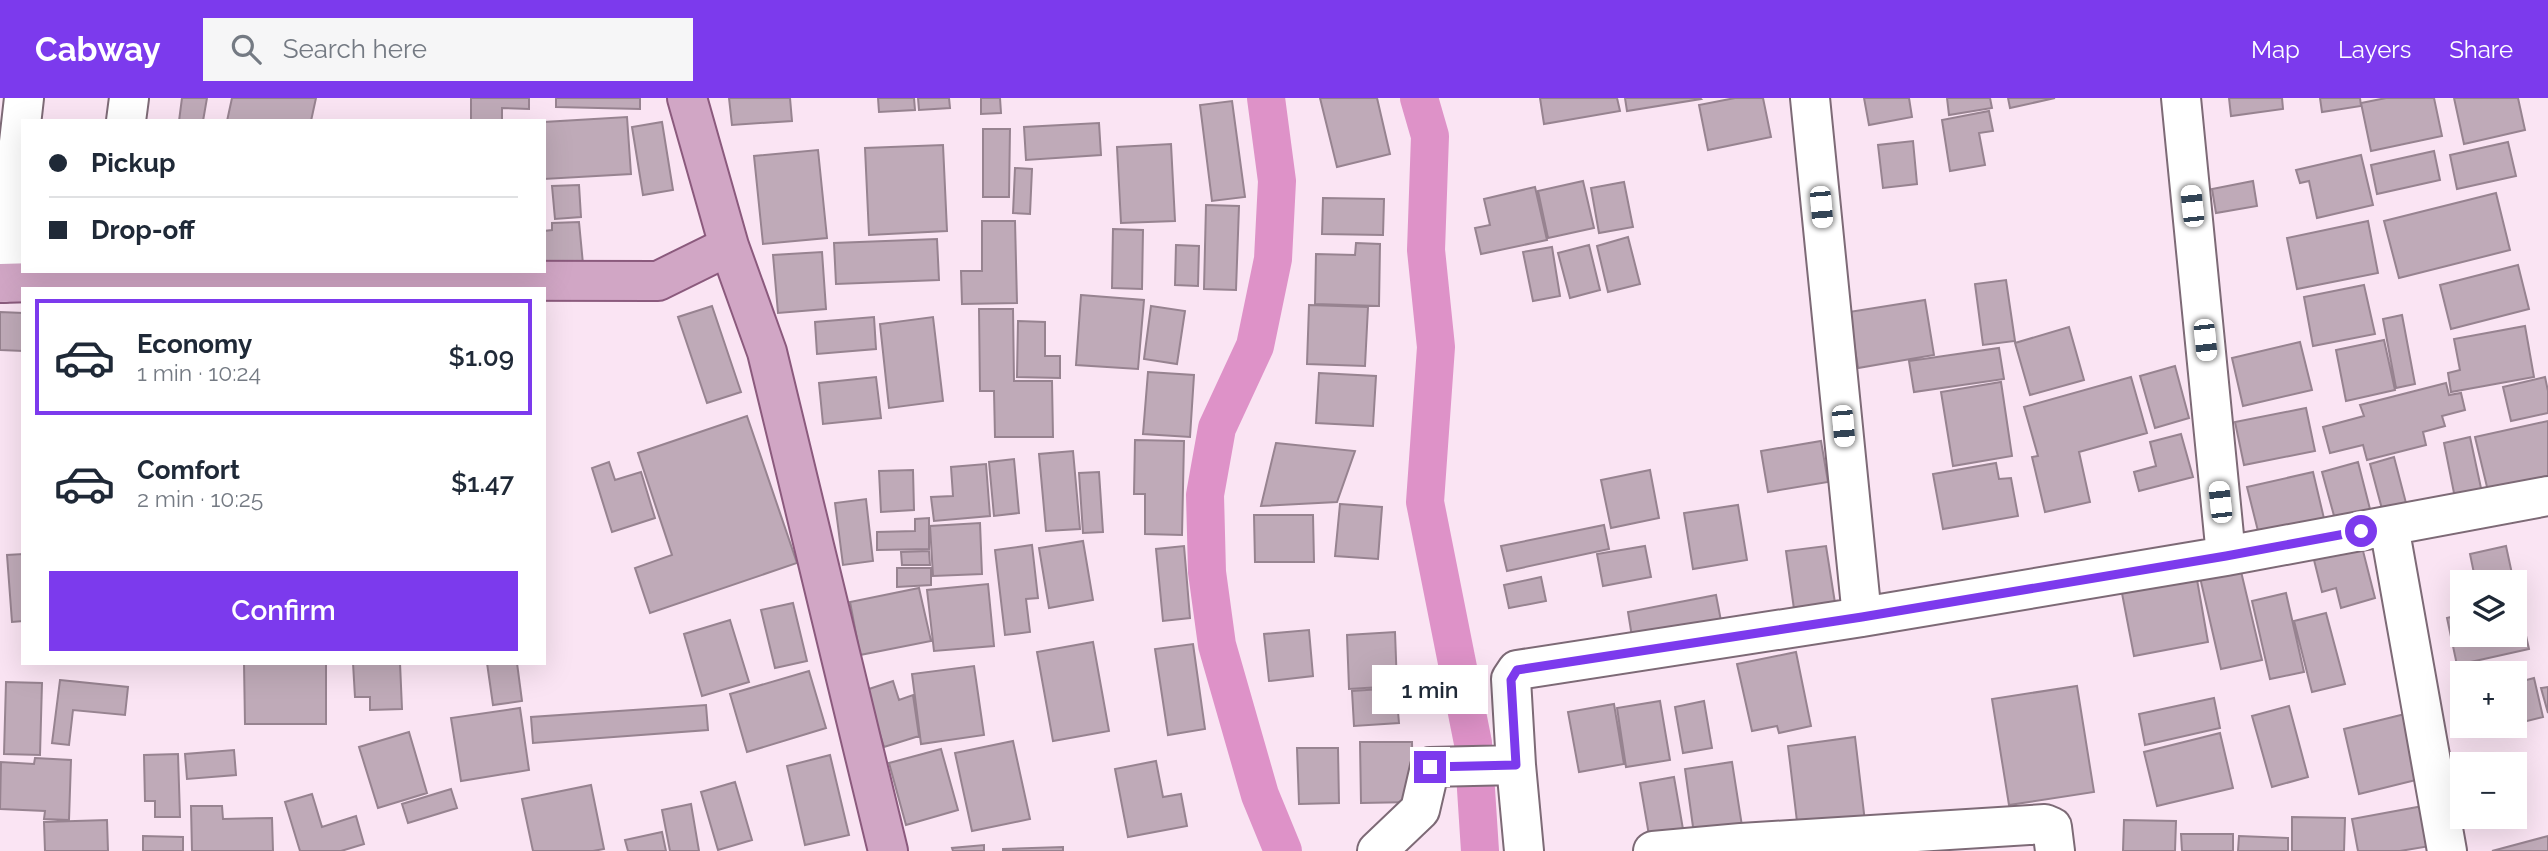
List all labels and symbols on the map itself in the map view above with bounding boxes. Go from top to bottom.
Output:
car [2180,184,2205,228]
car [1809,185,1834,229]
car [2193,318,2218,362]
car [1831,404,1856,448]
car [2208,480,2233,524]
route start [2345,515,2377,547]
callout: 1 min [1372,666,1488,714]
route end [1414,751,1446,783]

